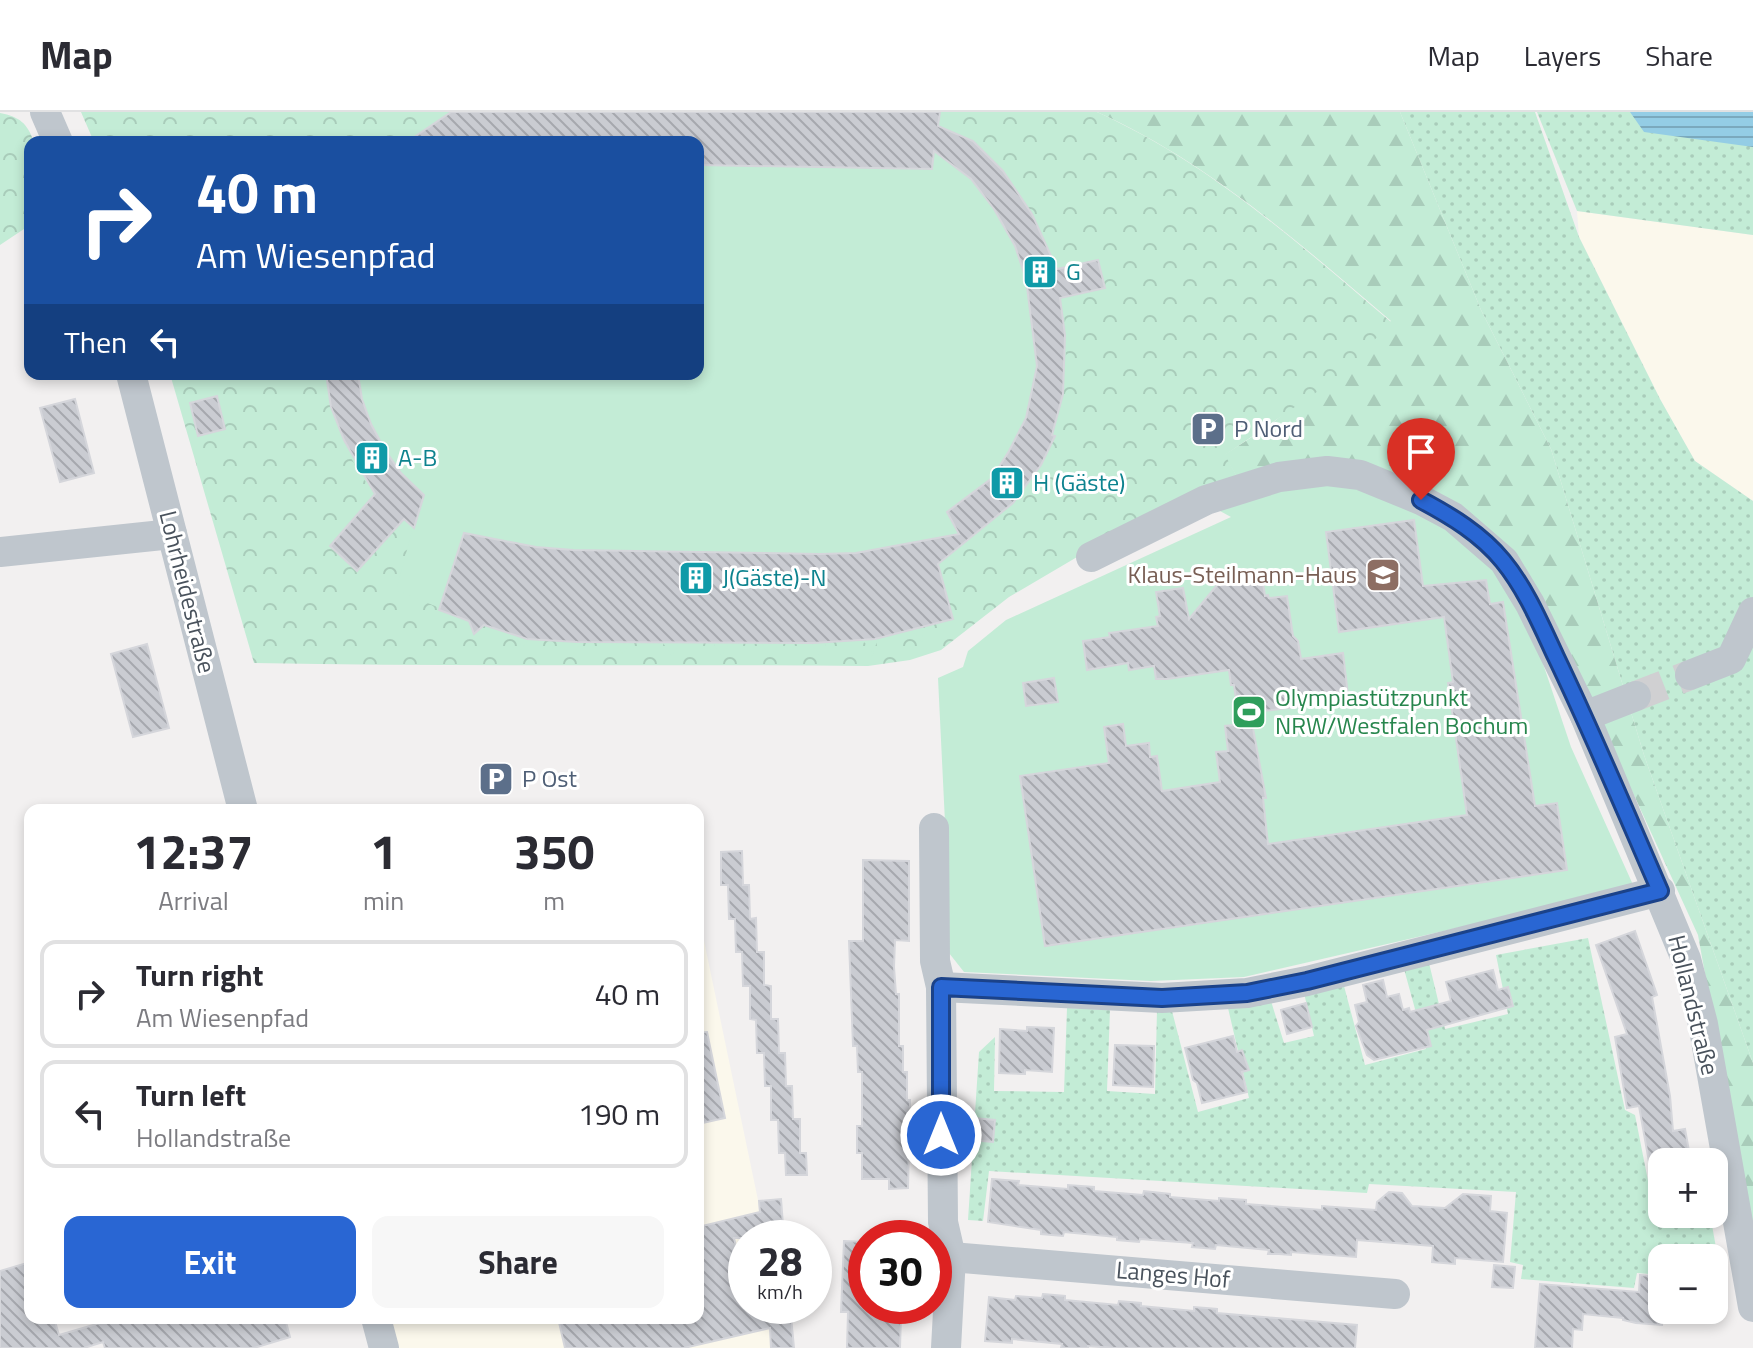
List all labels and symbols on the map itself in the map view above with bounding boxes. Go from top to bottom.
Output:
building icon: G [1021,253,1059,291]
place label: G [1066,253,1081,289]
parking icon: P Nord [1189,410,1227,448]
place label: P Nord [1234,410,1303,446]
pin [1387,418,1455,500]
building icon: A-B [353,439,391,477]
place label: A-B [398,439,437,475]
building icon: H (Gäste) [988,464,1026,502]
place label: H (Gäste) [1033,464,1125,500]
street label: Lohrheidestraße [150,507,226,677]
place label: Klaus-Steilmann-Haus [1128,556,1357,592]
school or university icon: Klaus-Steilmann-Haus [1364,556,1402,594]
building icon: J(Gäste)-N [677,559,715,597]
place label: J(Gäste)-N [722,559,826,595]
place label: Olympiastützpunkt NRW/Westfalen Bochum [1275,679,1528,743]
sports icon: Olympiastützpunkt NRW/Westfalen Bochum [1230,693,1268,731]
parking icon: P Ost [477,760,515,798]
place label: P Ost [522,760,578,796]
street label: Hollandstraße [1659,931,1729,1079]
position arrow [899,1093,983,1177]
speed limit sign: 30 [848,1220,952,1324]
street label: Langes Hof [1115,1251,1231,1297]

